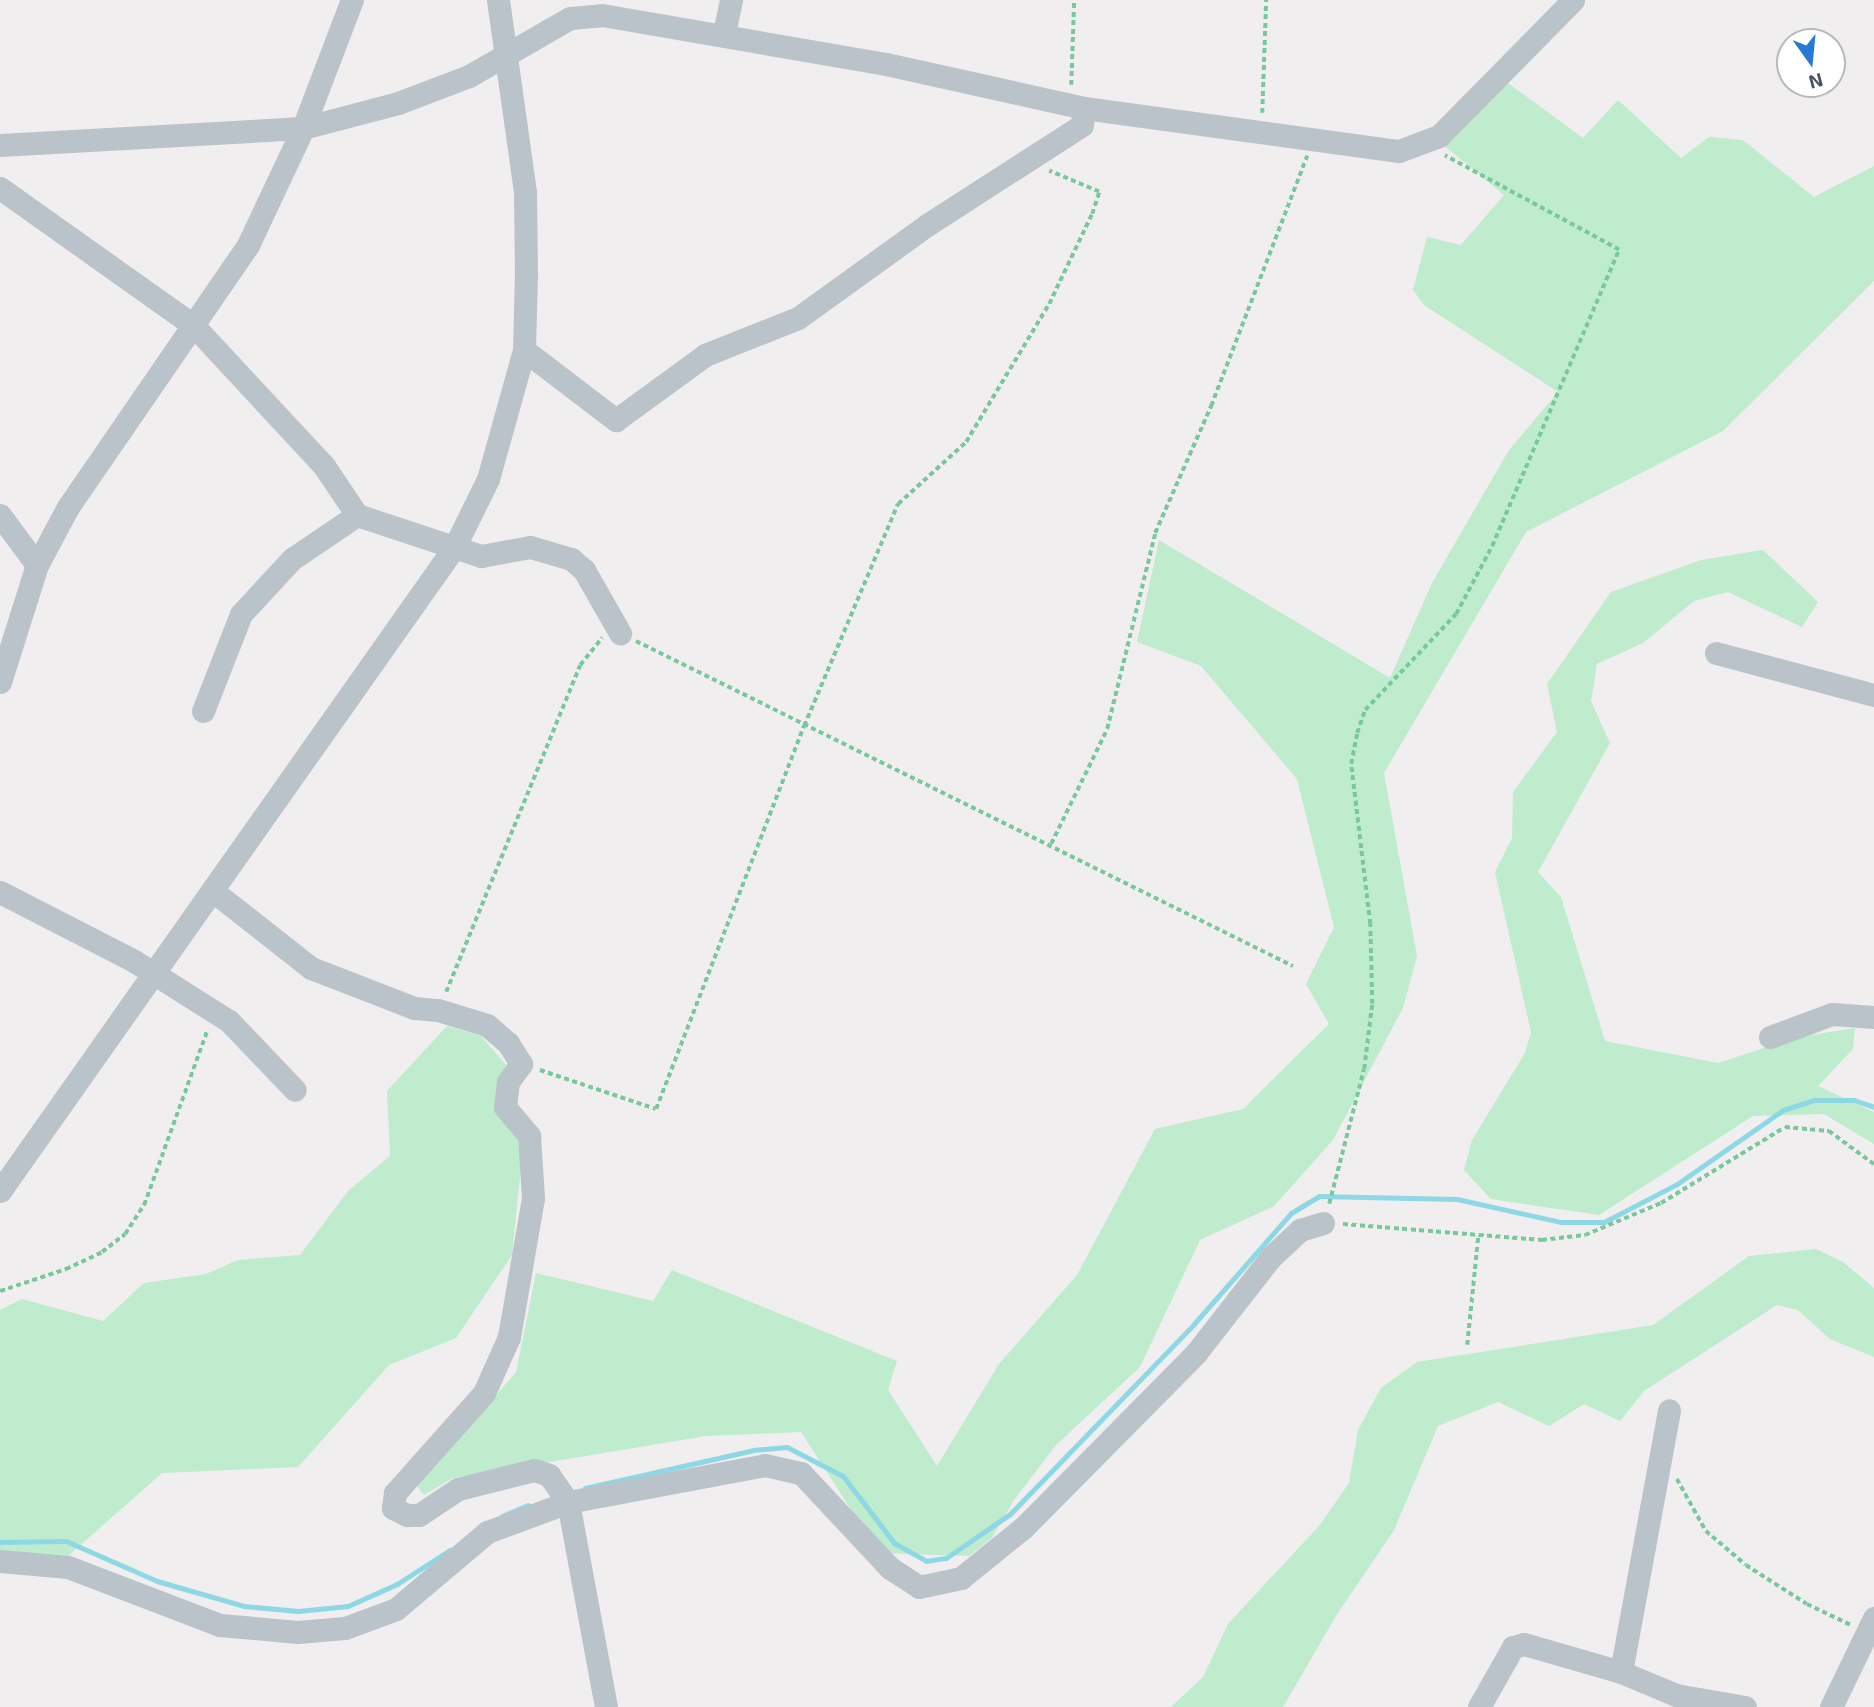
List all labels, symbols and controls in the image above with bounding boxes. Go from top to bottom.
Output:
north arrow [1776,28,1846,98]
text: N [1806,69,1826,95]

